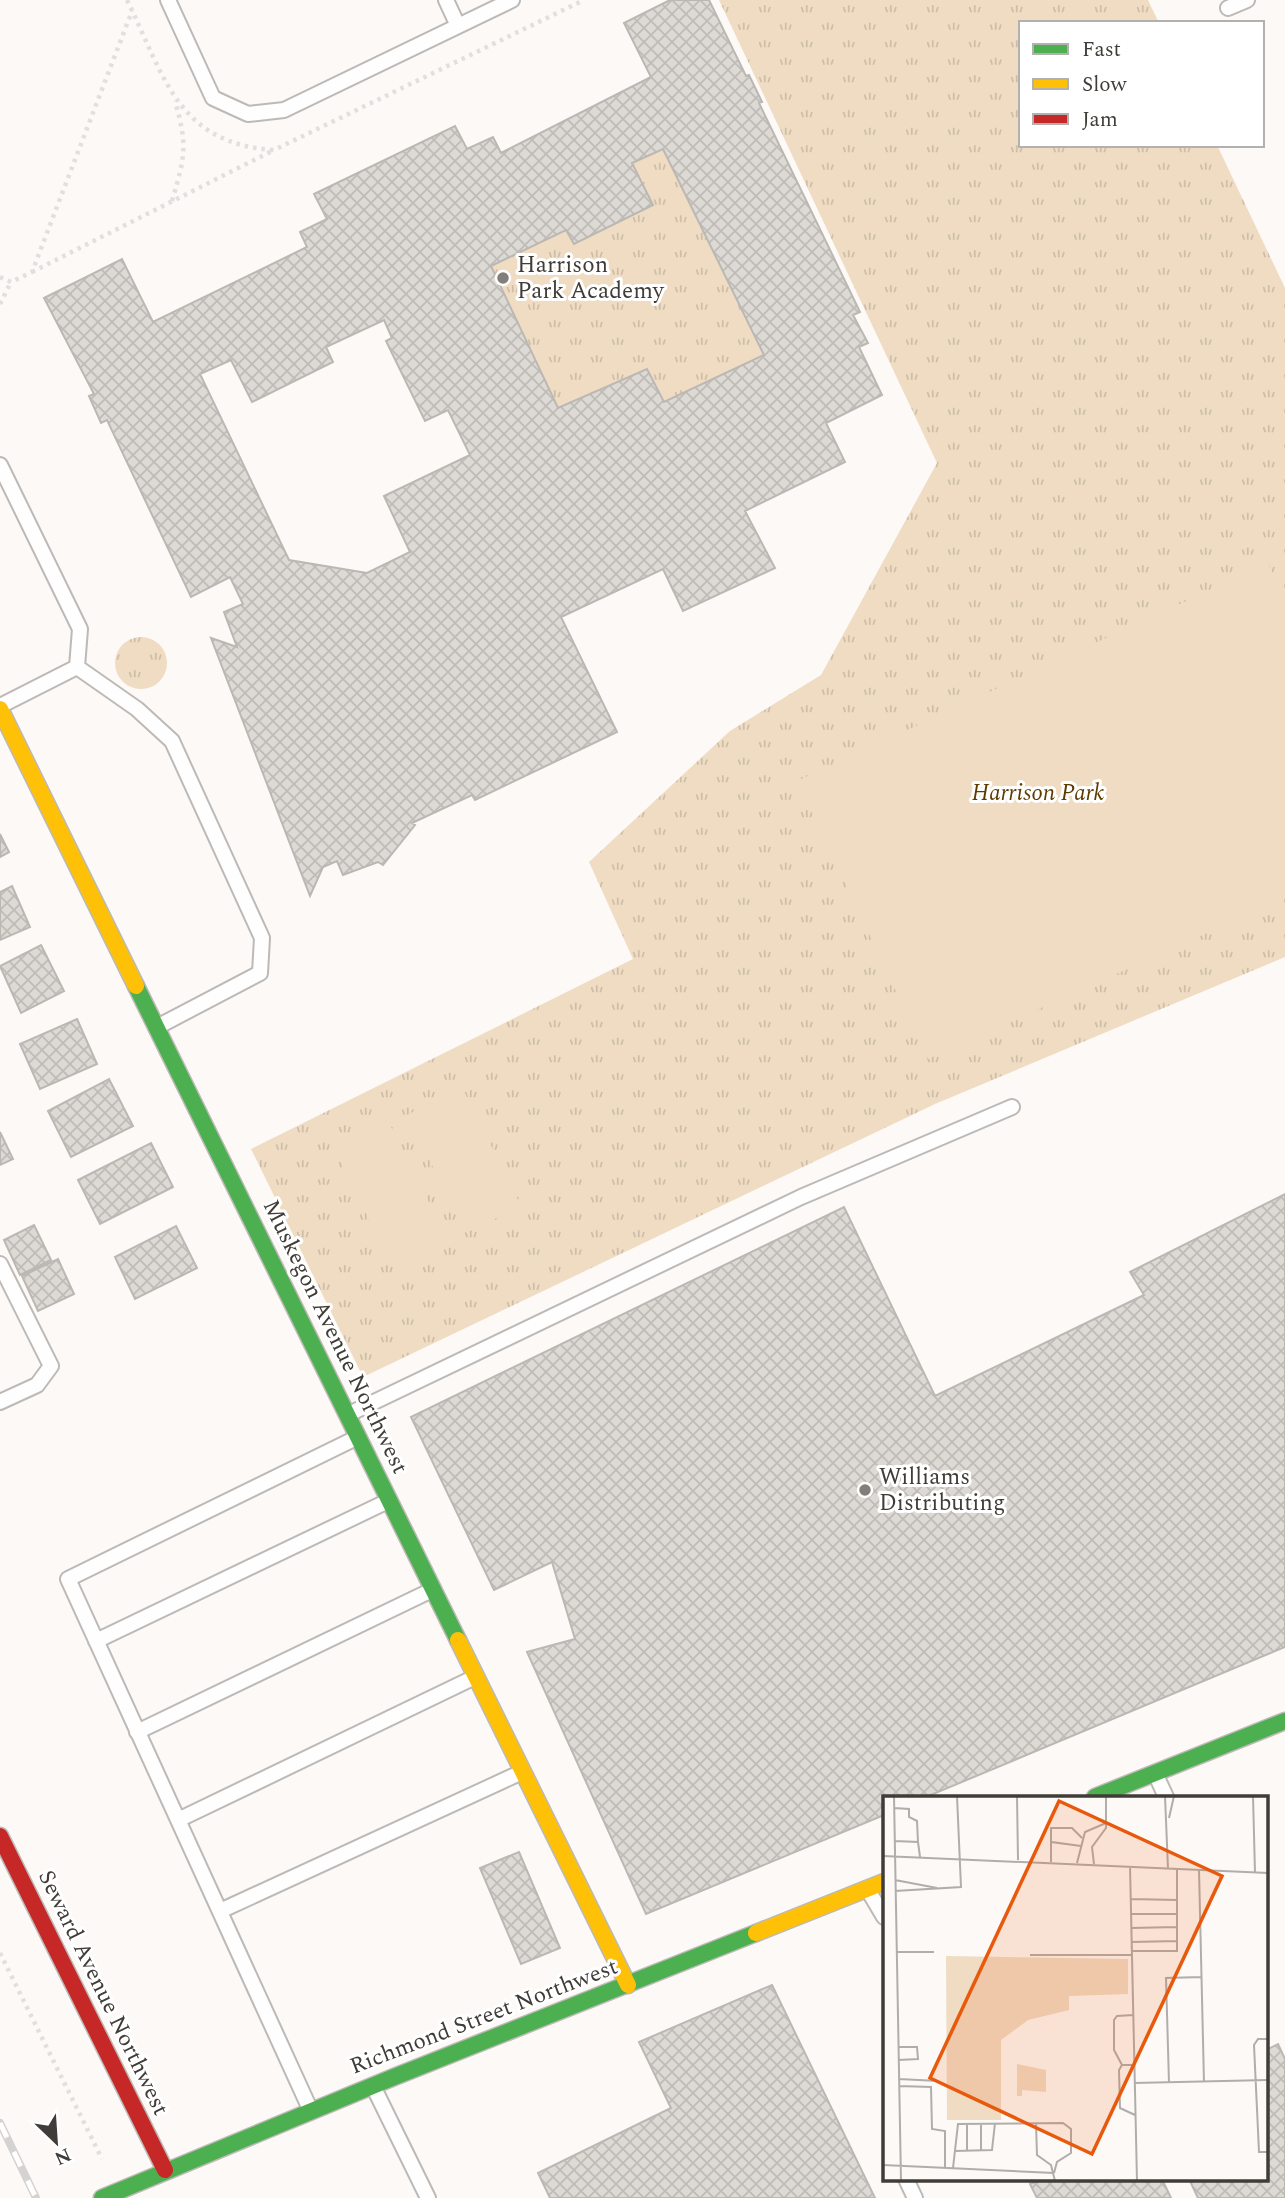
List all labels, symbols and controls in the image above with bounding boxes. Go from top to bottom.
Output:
legend [1019,21,1264,147]
text: Fast [1082,34,1121,66]
text: Slow [1082,69,1128,101]
text: Jam [1082,104,1118,136]
place label: Harrison Park Academy [517,248,665,309]
marker: Harrison Park Academy [495,270,511,286]
park label: Harrison Park [972,776,1105,811]
street label: Muskegon Avenue Northwest [253,1194,417,1480]
place label: Williams Distributing [879,1460,1005,1521]
marker: Williams Distributing [857,1482,873,1498]
inset map [883,1796,1268,2180]
street label: Seward Avenue Northwest [28,1864,178,2122]
street label: Richmond Street Northwest [345,1950,623,2084]
north arrow [21,2107,91,2177]
text: N [49,2140,76,2172]

